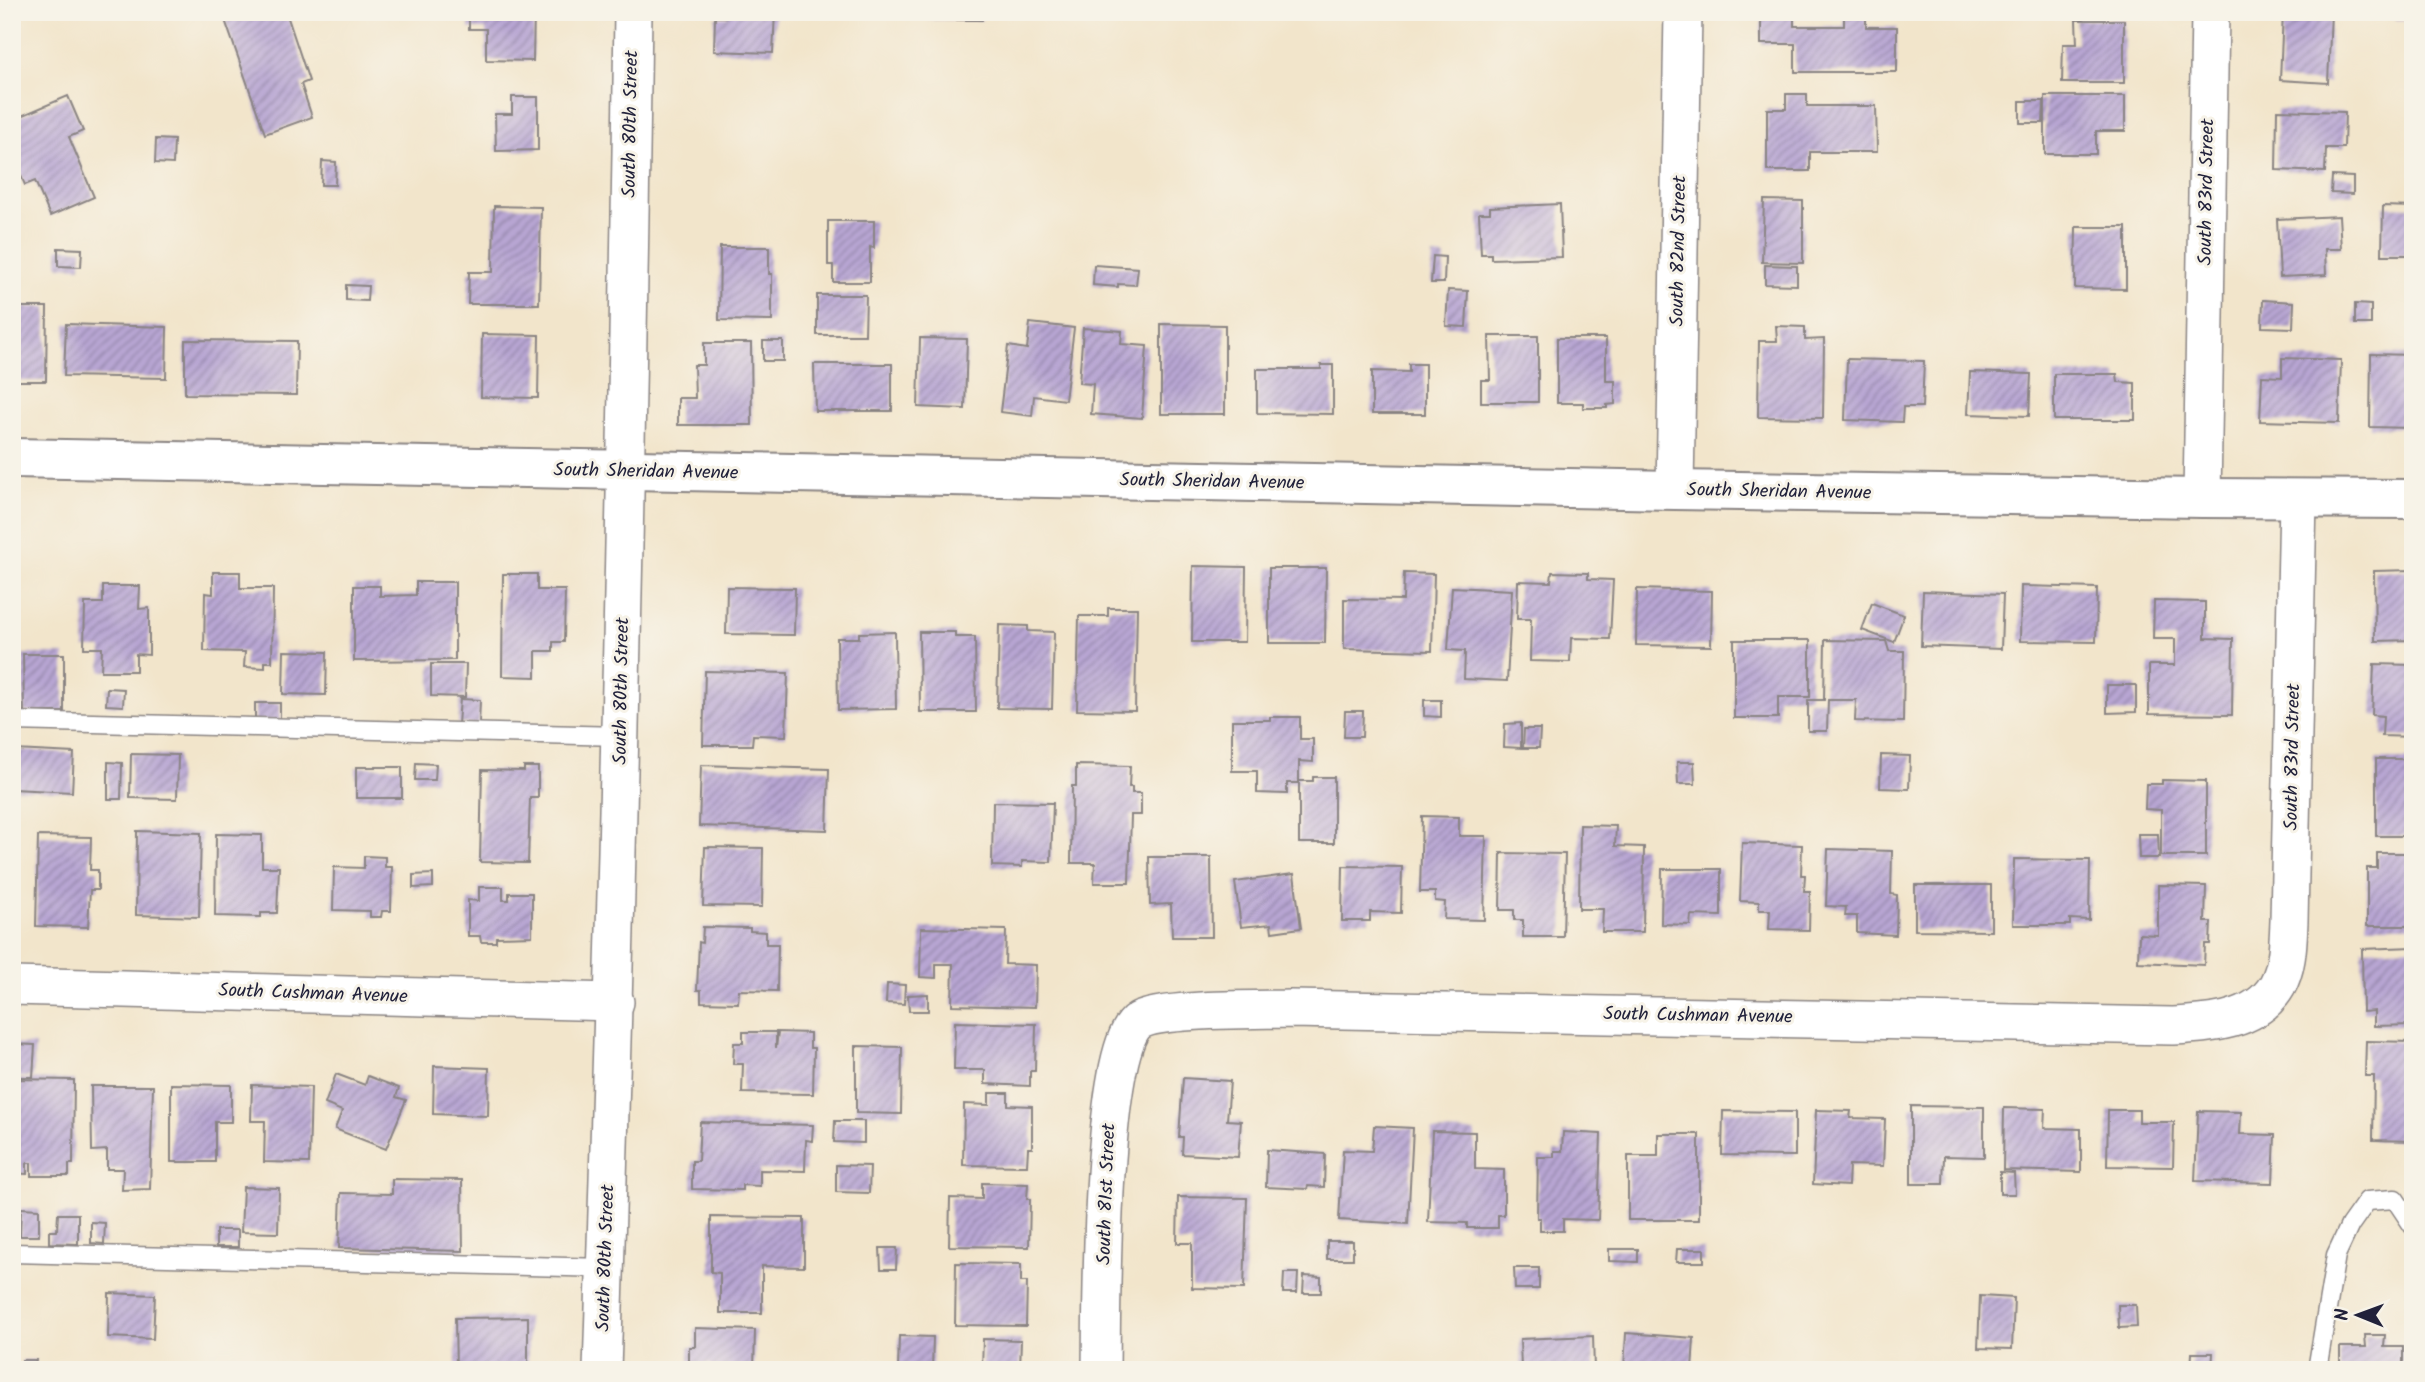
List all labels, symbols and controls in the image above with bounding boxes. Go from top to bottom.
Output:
street label: South 80th Street [615,49,647,198]
street label: South 83rd Street [2191,118,2223,266]
street label: South 82nd Street [1663,175,1695,327]
street label: South Sheridan Avenue [553,455,739,489]
street label: South Sheridan Avenue [1119,465,1305,499]
street label: South Sheridan Avenue [1686,475,1872,509]
street label: South 80th Street [606,616,638,765]
street label: South 83rd Street [2277,683,2309,831]
street label: South Cushman Avenue [218,976,409,1012]
street label: South Cushman Avenue [1603,999,1793,1033]
street label: South 81st Street [1090,1122,1124,1265]
street label: South 80th Street [588,1183,624,1332]
north arrow [2324,1280,2394,1350]
text: N [2328,1308,2358,1321]

